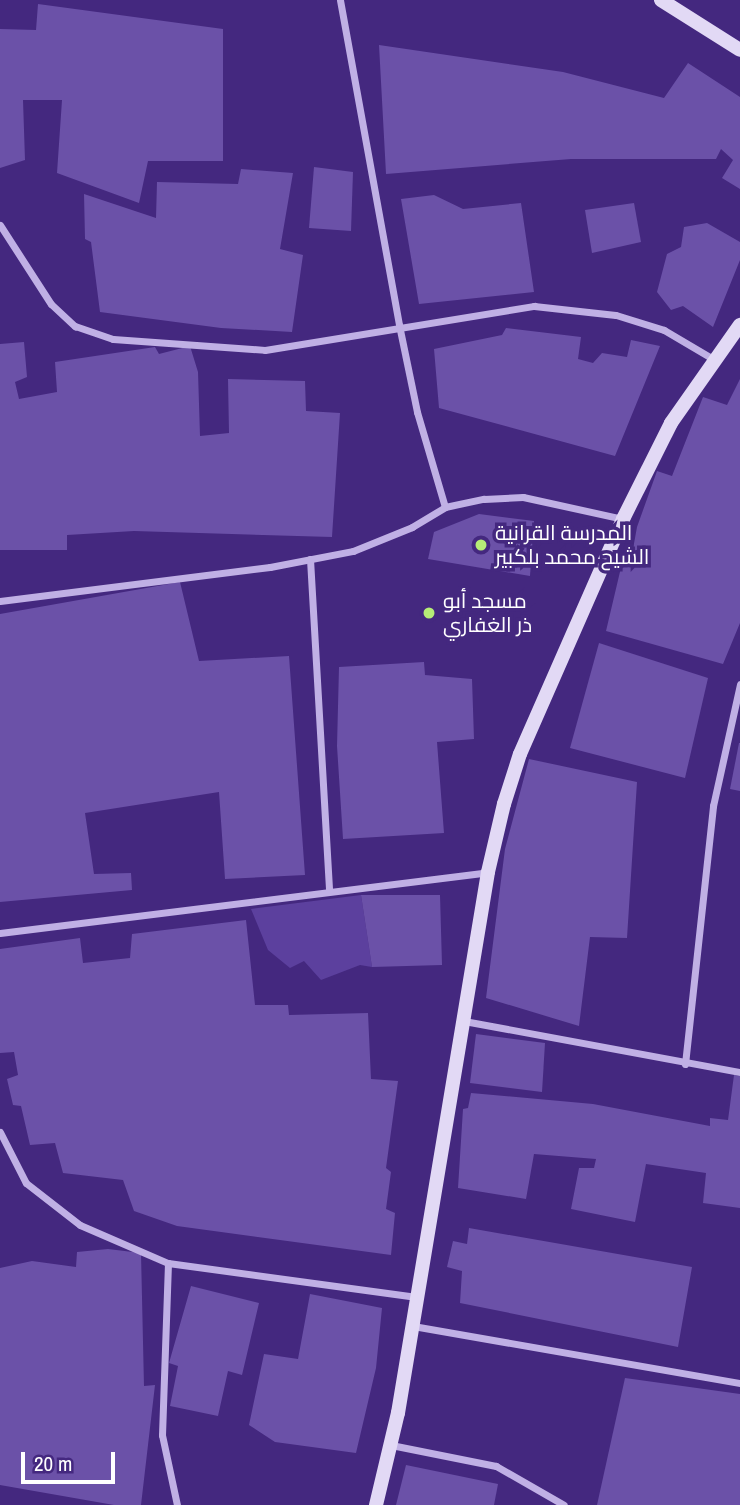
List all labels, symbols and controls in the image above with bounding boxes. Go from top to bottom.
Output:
place label: المدرسة القرانية الشيح محمد بلكبير [495,520,649,570]
marker: المدرسة القرانية الشيح محمد بلكبير [473,537,489,553]
place label: مسجد أبو ذر الغفاري [443,588,532,638]
marker: مسجد أبو ذر الغفاري [421,605,437,621]
scale bar [24,1438,119,1482]
text: 20 m [34,1449,72,1478]

